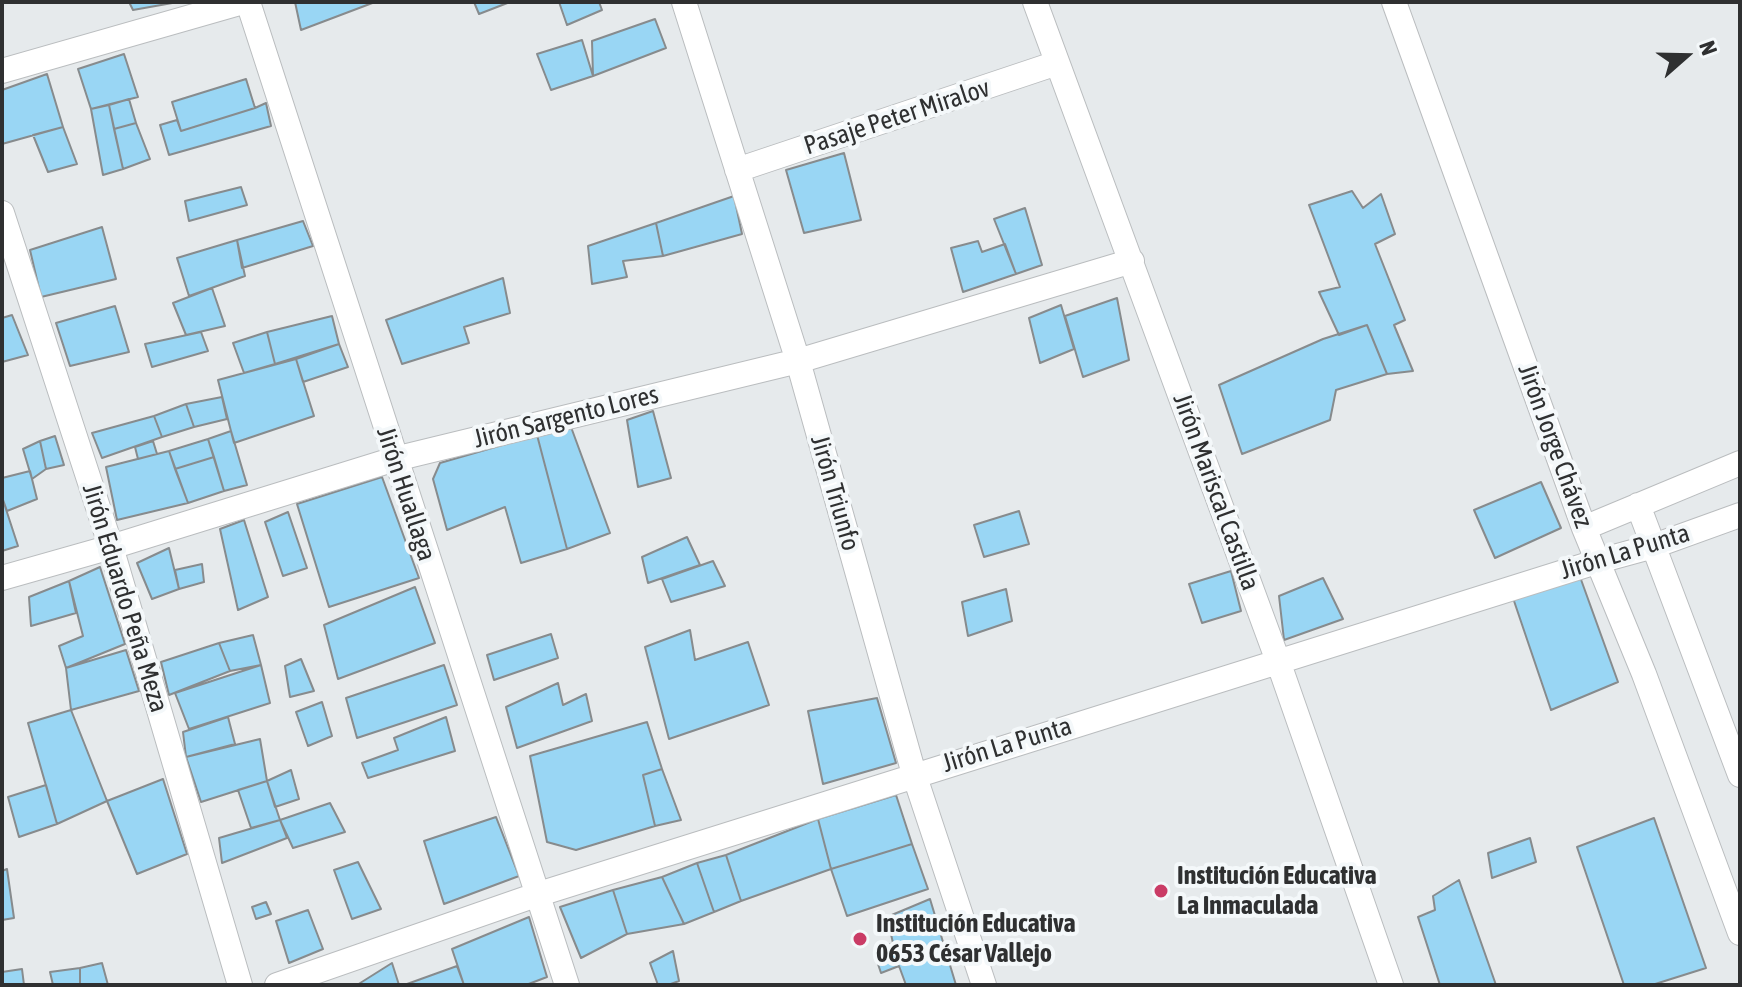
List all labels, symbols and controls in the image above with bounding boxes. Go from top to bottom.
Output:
north arrow [1646,16,1726,96]
text: N [1694,37,1723,58]
street label: Pasaje Peter Miralov [800,72,994,162]
street label: Jirón Jorge Chávez [1511,360,1599,532]
street label: Jirón Sargento Lores [470,379,662,455]
street label: Jirón Mariscal Castilla [1166,389,1266,595]
street label: Jirón Huallaga [370,423,442,565]
street label: Jirón Triunfo [804,432,866,554]
street label: Jirón Eduardo Peña Meza [75,480,175,716]
street label: Jirón La Punta [1557,518,1693,586]
street label: Jirón La Punta [939,711,1075,779]
place label: Institución Educativa La Inmaculada [1177,860,1377,922]
marker: Institución Educativa La Inmaculada [1152,882,1170,900]
place label: Institución Educativa 0653 César Vallejo [876,908,1076,970]
marker: Institución Educativa 0653 César Vallejo [851,930,869,948]

